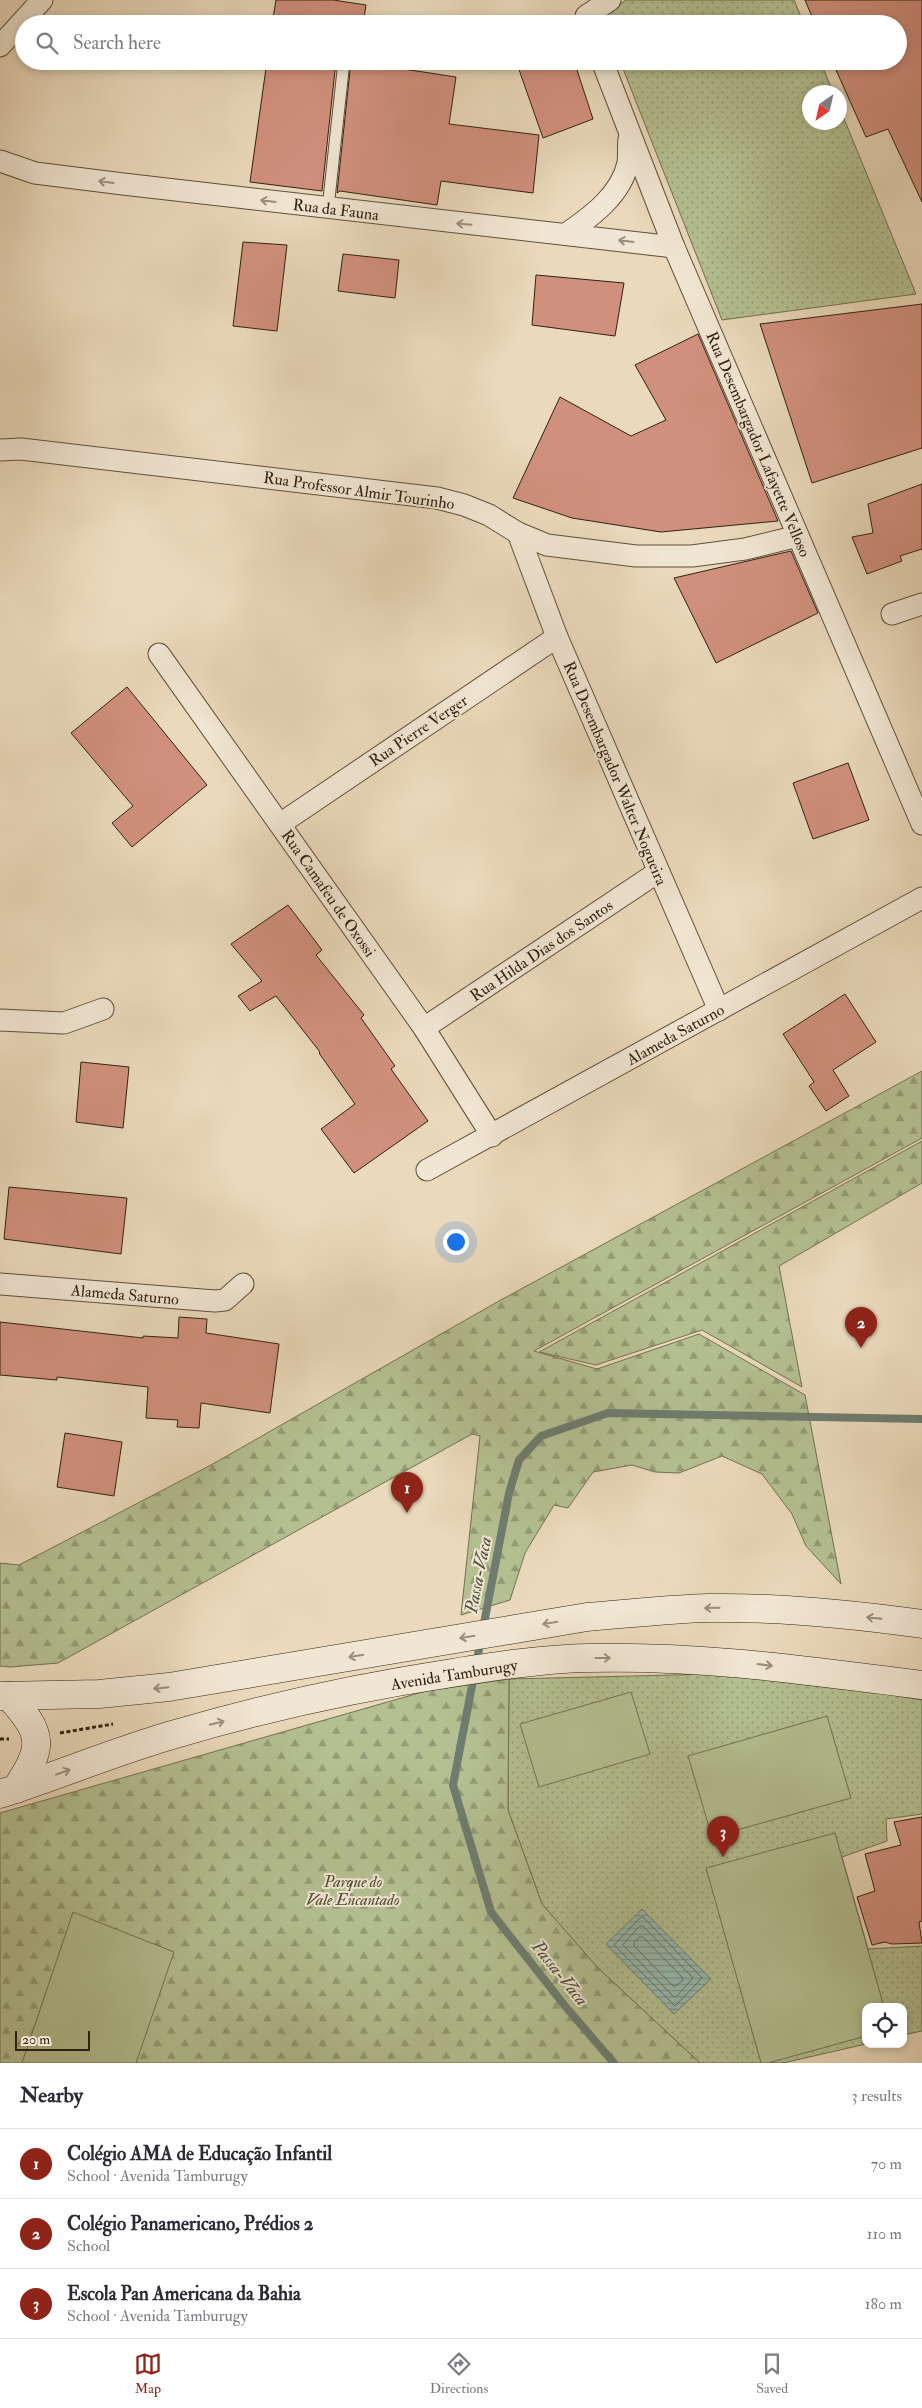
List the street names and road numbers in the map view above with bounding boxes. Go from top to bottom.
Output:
street label: Rua da Fauna [292,195,381,225]
street label: Rua Desembargador Lafayette Velloso [701,329,815,560]
street label: Rua Professor Almir Tourinho [262,468,456,514]
street label: Rua Desembargador Walter Nogueira [559,658,672,889]
street label: Rua Pierre Verger [365,690,472,771]
street label: Rua Camafeu de Oxossi [277,826,380,961]
street label: Rua Hilda Dias dos Santos [466,896,617,1006]
street label: Alameda Saturno [622,1000,728,1070]
street label: Alameda Saturno [69,1280,180,1310]
street label: Avenida Tamburugy [388,1655,520,1695]

